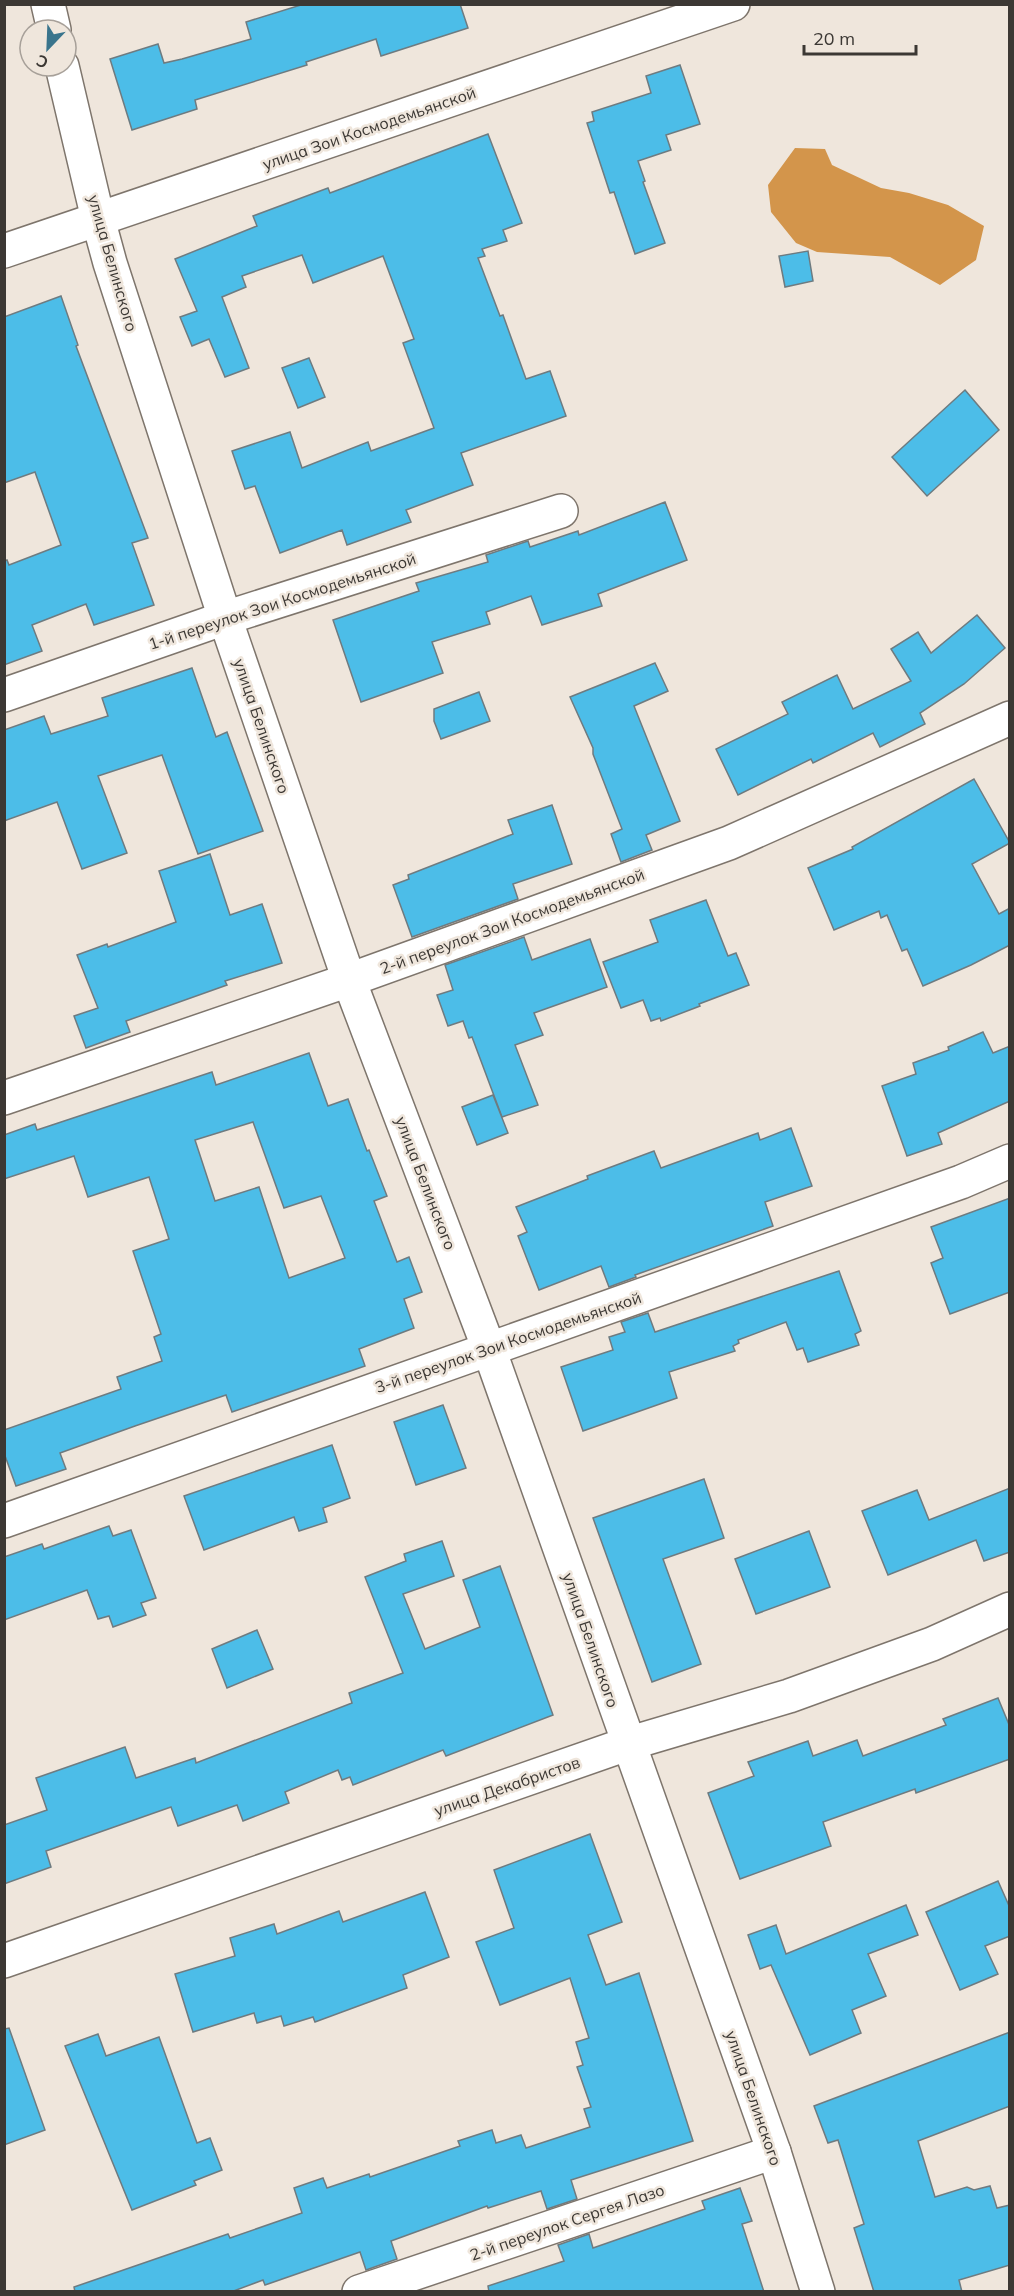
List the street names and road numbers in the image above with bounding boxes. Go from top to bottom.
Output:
street label: улица Зои Космодемьянской [260,82,478,174]
street label: улица Белинского [84,192,142,334]
street label: 1-й переулок Зои Космодемьянской [146,548,418,654]
street label: улица Белинского [230,656,294,796]
street label: 2-й переулок Зои Космодемьянской [377,864,647,978]
street label: улица Белинского [391,1113,461,1253]
street label: 3-й переулок Зои Космодемьянской [372,1287,644,1397]
street label: улица Белинского [559,1570,623,1710]
street label: улица Декабристов [431,1752,583,1820]
street label: улица Белинского [722,2028,786,2168]
street label: 2-й переулок Сергея Лазо [467,2179,667,2265]

